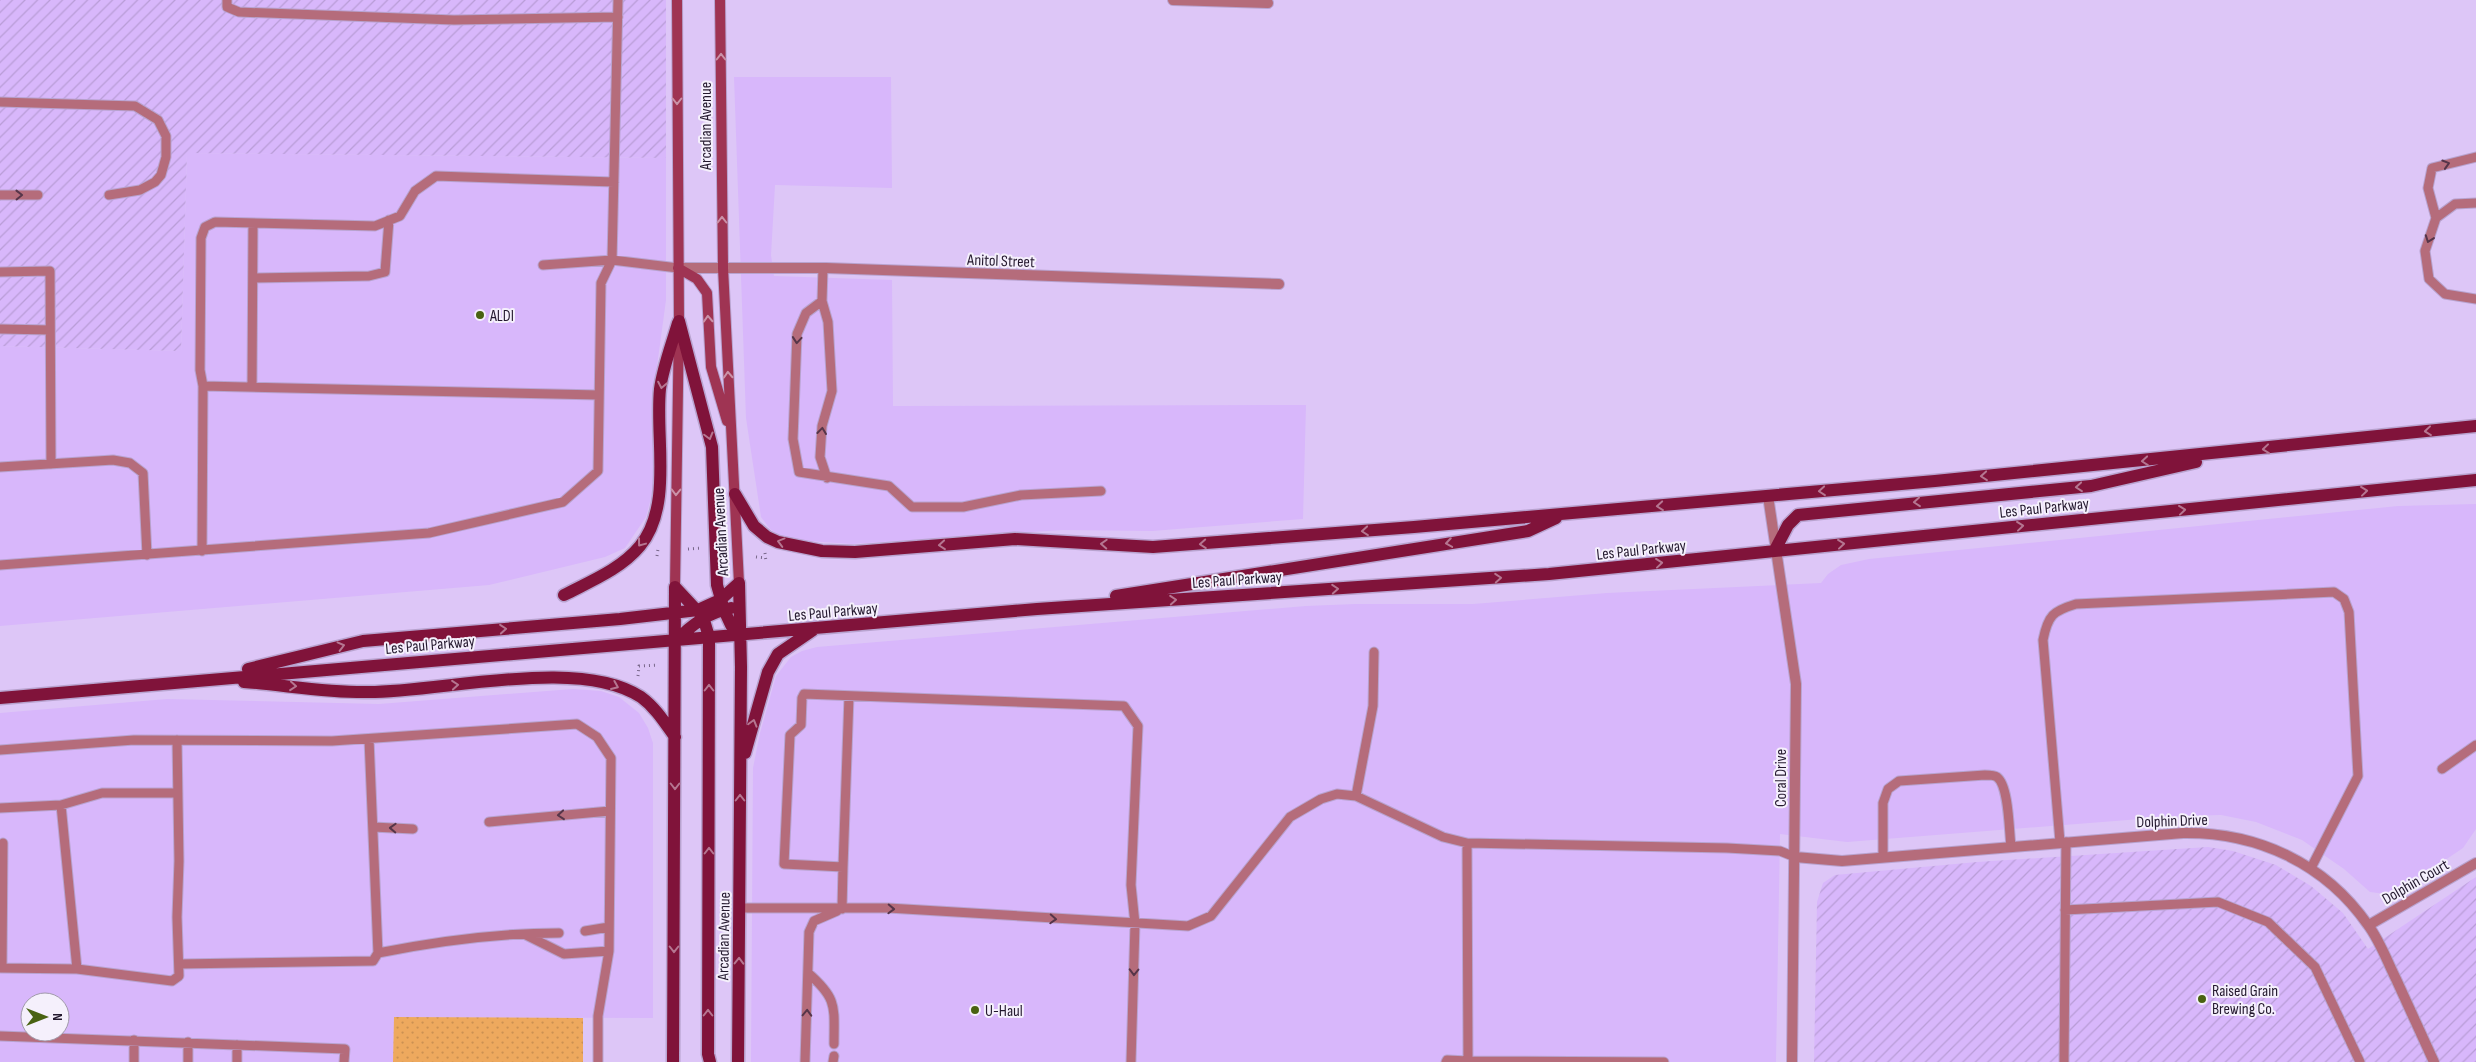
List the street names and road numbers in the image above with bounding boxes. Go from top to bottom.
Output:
street label: Arcadian Avenue [697,82,716,171]
street label: Anitol Street [966,251,1035,272]
street label: Arcadian Avenue [710,487,733,577]
street label: Les Paul Parkway [1999,494,2090,523]
street label: Les Paul Parkway [1596,536,1687,565]
street label: Les Paul Parkway [1192,568,1283,593]
street label: Les Paul Parkway [788,599,879,626]
street label: Les Paul Parkway [385,632,476,659]
street label: Coral Drive [1772,749,1791,807]
street label: Dolphin Drive [2136,811,2208,832]
street label: Dolphin Court [2379,856,2453,909]
street label: Arcadian Avenue [714,892,735,981]

